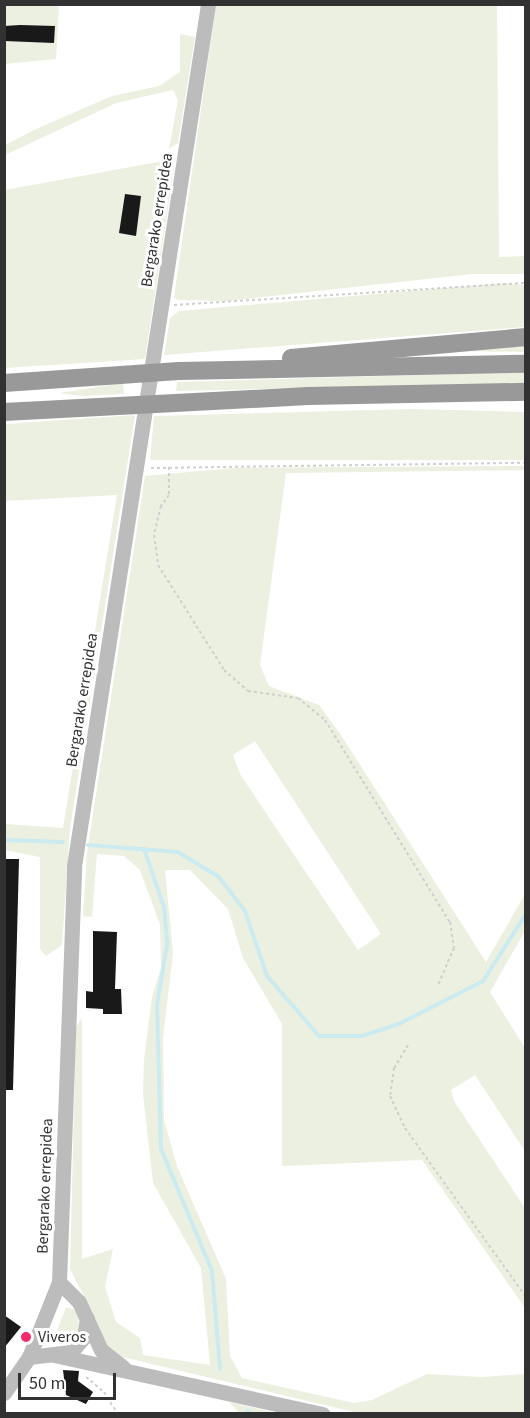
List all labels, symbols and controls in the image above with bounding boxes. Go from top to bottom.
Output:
street label: Bergarako errepidea [137,152,177,288]
street label: Bergarako errepidea [62,632,102,768]
street label: Bergarako errepidea [33,1118,57,1254]
place label: Viveros [38,1327,86,1347]
marker: Viveros [19,1330,33,1344]
scale bar [21,1361,118,1399]
text: 50 m [29,1371,65,1396]

